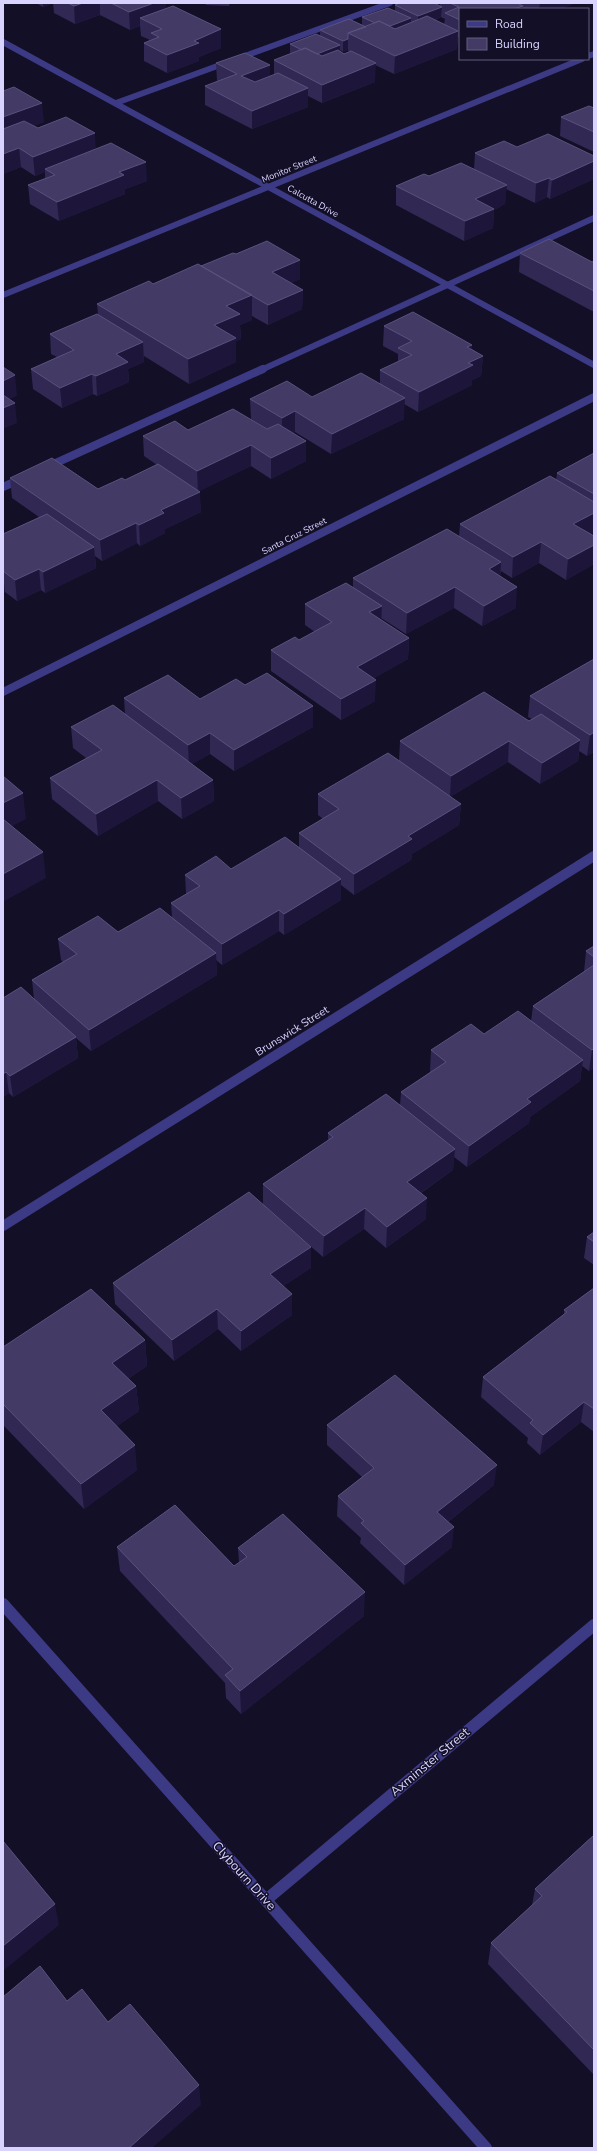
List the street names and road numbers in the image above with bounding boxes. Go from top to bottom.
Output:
street label: Monitor Street [260,152,319,185]
street label: Calcutta Drive [285,182,341,220]
street label: Santa Cruz Street [260,514,329,557]
street label: Brunswick Street [252,1002,332,1060]
street label: Axminster Street [386,1723,474,1801]
street label: Clybourn Drive [208,1837,280,1915]

